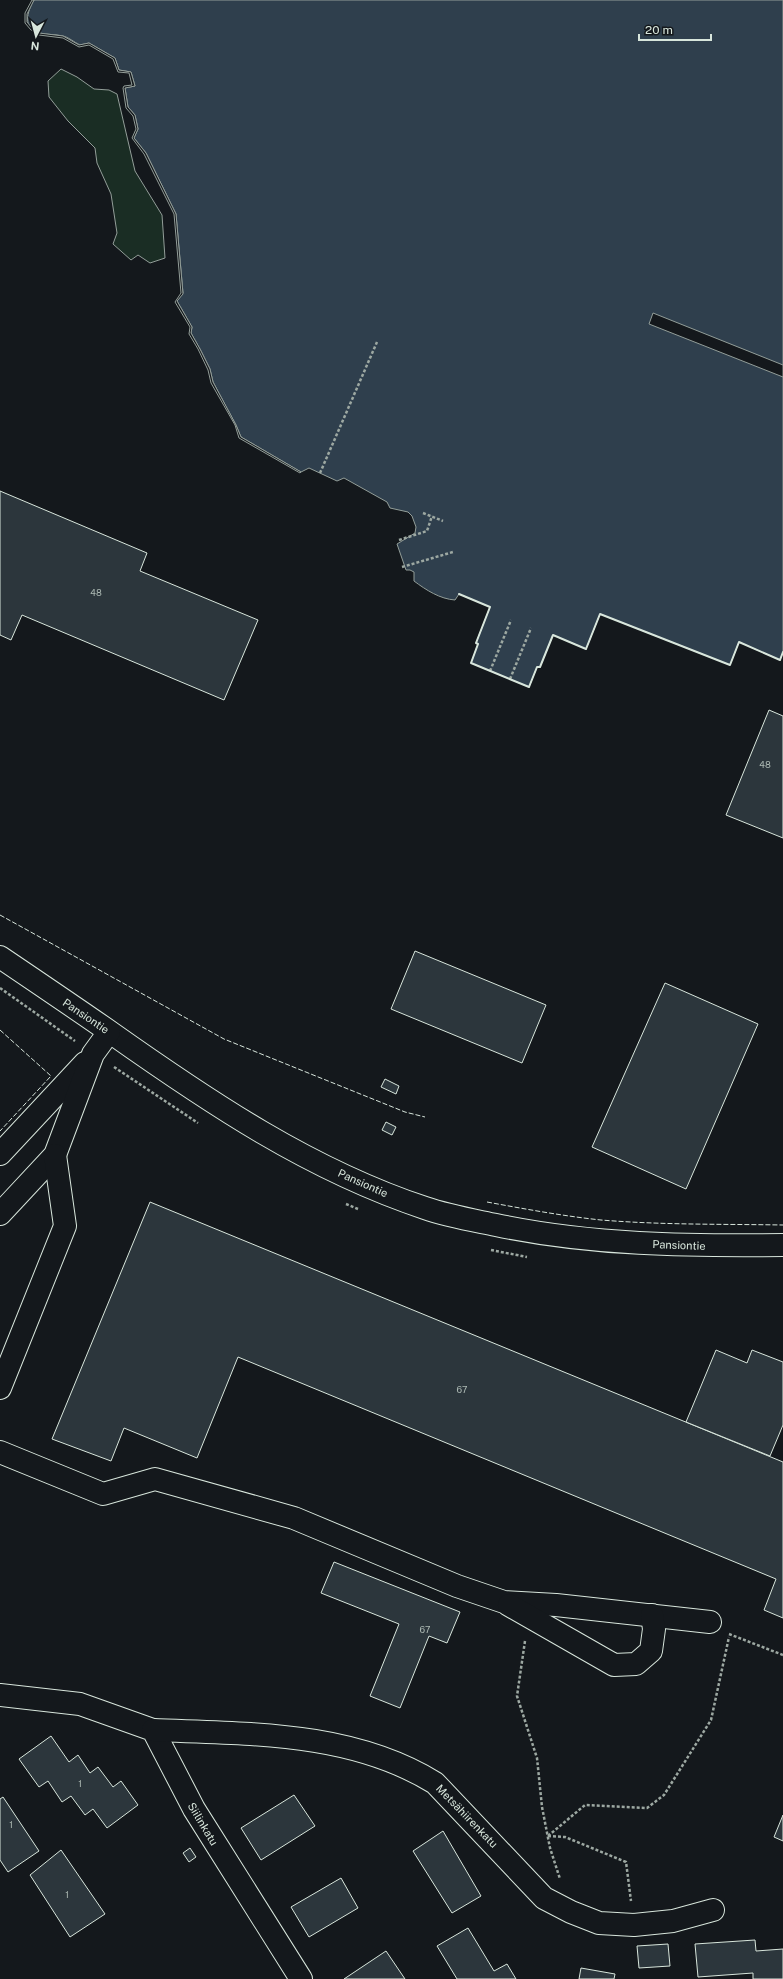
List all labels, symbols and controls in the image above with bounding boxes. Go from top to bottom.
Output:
north arrow [16,16,56,56]
scale bar [639,16,711,42]
text: 20 m [645,23,673,37]
text: N [30,40,40,52]
house number: 48 [90,587,102,598]
house number: 48 [759,759,771,770]
street label: Pansiontie [61,996,111,1036]
street label: Pansiontie [336,1167,390,1199]
street label: Pansiontie [652,1238,706,1252]
house number: 67 [457,1384,467,1395]
house number: 67 [420,1624,430,1635]
house number: 1 [78,1778,82,1789]
street label: Metsähiirenkatu [434,1782,500,1850]
street label: Siilinkatu [186,1800,220,1848]
house number: 1 [9,1819,13,1830]
house number: 1 [65,1889,69,1900]

